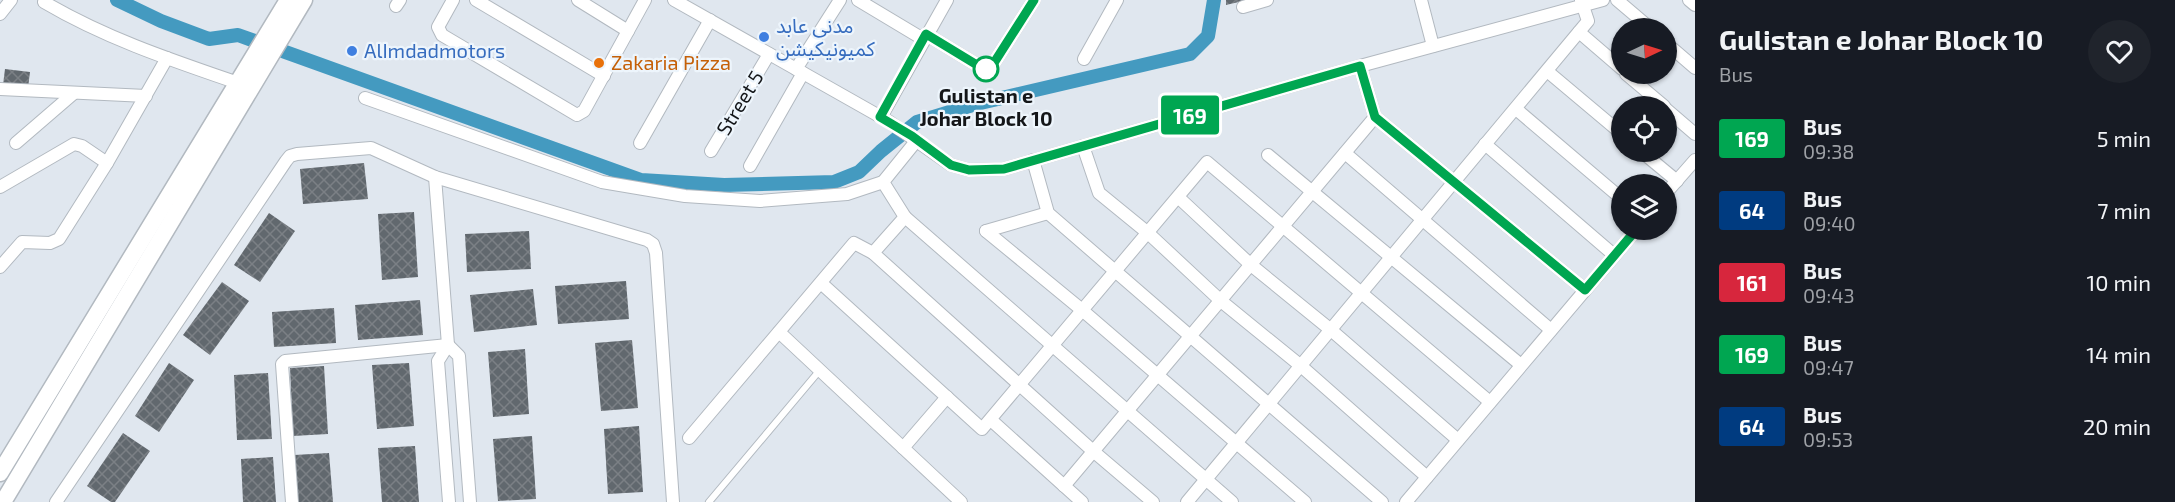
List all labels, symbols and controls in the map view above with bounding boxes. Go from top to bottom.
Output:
place label: مدنی عابد کمیونیکیشن [776,13,876,61]
north arrow [1611,18,1677,84]
map controls [1611,18,1677,240]
button: heart [2088,20,2151,83]
text: Gulistan e Johar Block 10 [1719,22,2044,56]
marker: مدنی عابد کمیونیکیشن [757,30,771,44]
place label: AlImdadmotors [364,38,505,62]
marker: AlImdadmotors [345,44,359,58]
place label: Zakaria Pizza [611,50,731,74]
marker: Zakaria Pizza [592,56,606,70]
marker: Gulistan e Johar Block 10 [973,56,999,82]
text: Bus [1719,62,1753,86]
street label: Street 5 [711,66,768,139]
place label: Gulistan e Johar Block 10 [919,83,1053,130]
line badge: 169 [1156,96,1224,134]
button: locate [1611,96,1677,162]
text: 169 [1173,103,1207,128]
text: Bus [1803,113,1842,139]
text: 5 min [2097,125,2151,151]
text: 169 [1735,126,1769,151]
text: 09:38 [1803,139,1854,163]
button: layers [1611,174,1677,240]
text: Bus [1803,185,1842,211]
text: 7 min [2097,197,2151,223]
text: 64 [1739,198,1765,223]
text: 09:40 [1803,211,1856,235]
text: Bus [1803,257,1842,283]
text: 10 min [2087,269,2151,295]
text: 161 [1737,270,1767,295]
text: 09:43 [1803,283,1855,307]
text: Bus [1803,329,1842,355]
text: 14 min [2086,341,2151,367]
text: 169 [1735,342,1769,367]
text: 09:47 [1803,355,1854,379]
text: Bus [1803,401,1842,427]
text: 20 min [2083,413,2151,439]
text: 64 [1739,414,1765,439]
text: 09:53 [1803,427,1853,451]

